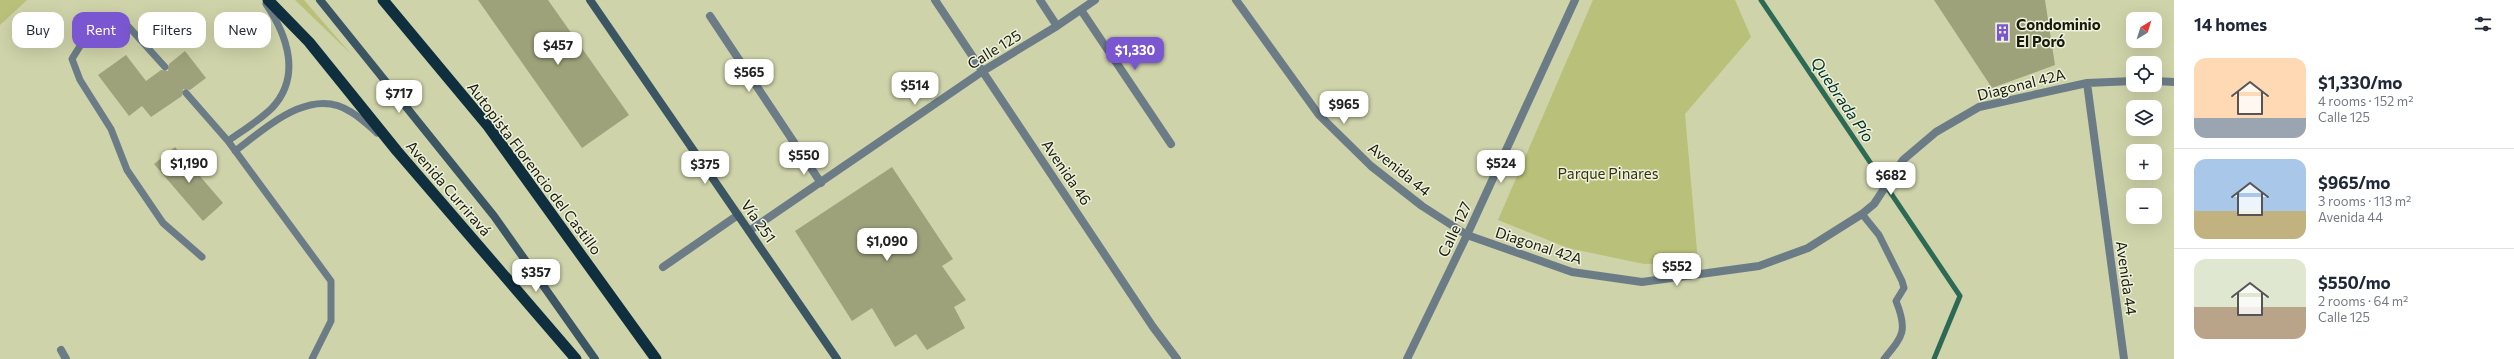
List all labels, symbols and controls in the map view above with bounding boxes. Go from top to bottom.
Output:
chip: Buy [12,12,64,48]
chip: Rent [72,12,130,48]
chip: Filters [138,12,206,48]
chip: New [214,12,271,48]
north arrow [2126,12,2162,48]
map controls [2126,12,2162,224]
icon: filters [2472,13,2494,35]
text: 14 homes [2194,14,2267,35]
place label: Condominio El Poró [2016,15,2101,50]
building icon: Condominio El Poró [1993,23,2013,43]
street label: Calle 125 [964,26,1024,72]
pin: $457 [534,32,582,66]
text: $457 [543,37,573,53]
pin: $1,330 [1102,37,1168,71]
text: $1,330 [1115,42,1155,58]
water label: Quebrada Pío [1807,53,1879,145]
button: locate [2126,56,2162,92]
pin: $565 [725,59,773,93]
text: $565 [734,64,764,80]
street label: Diagonal 42A [1975,64,2067,104]
pin: $514 [891,72,939,106]
text: $1,330/mo [2318,72,2403,93]
icon: home [2226,74,2274,122]
text: $514 [901,77,929,93]
street label: Autopista Florencio del Castillo [464,78,606,258]
pin: $717 [375,80,423,114]
text: $717 [385,85,413,101]
pin: $965 [1320,91,1368,125]
text: 4 rooms · 152 m² [2318,93,2413,109]
text: $965 [1328,96,1360,112]
button: layers [2126,100,2162,136]
text: Calle 125 [2318,109,2370,125]
street label: Avenida 46 [1039,136,1095,208]
street label: Avenida Curriravá [403,137,495,239]
street label: Avenida 44 [1365,138,1435,200]
pin: $550 [780,142,828,176]
button: + [2126,144,2162,180]
text: $550 [788,147,820,163]
pin: $1,190 [156,150,222,184]
pin: $524 [1477,150,1525,184]
pin: $375 [681,151,729,185]
text: $1,190 [170,155,208,171]
text: $524 [1486,155,1516,171]
text: $375 [690,156,720,172]
pin: $682 [1867,162,1915,196]
park label: Parque Pinares [1557,164,1659,182]
text: $682 [1876,167,1906,183]
text: $965/mo [2318,172,2390,193]
icon: home [2226,175,2274,223]
button: − [2126,188,2162,224]
text: 3 rooms · 113 m² [2318,193,2411,209]
street label: Vía 251 [738,196,780,246]
street label: Calle 127 [1433,198,1475,260]
text: Avenida 44 [2318,209,2383,225]
street label: Diagonal 42A [1493,222,1585,268]
pin: $1,090 [854,228,920,262]
text: $1,090 [866,233,908,249]
street label: Avenida 44 [2113,240,2141,316]
pin: $552 [1653,253,1701,287]
text: $552 [1662,258,1692,274]
pin: $357 [512,259,560,293]
text: $357 [521,264,551,280]
text: $550/mo [2318,272,2391,293]
icon: home [2226,275,2274,323]
text: 2 rooms · 64 m² [2318,293,2408,309]
text: Calle 125 [2318,309,2370,325]

